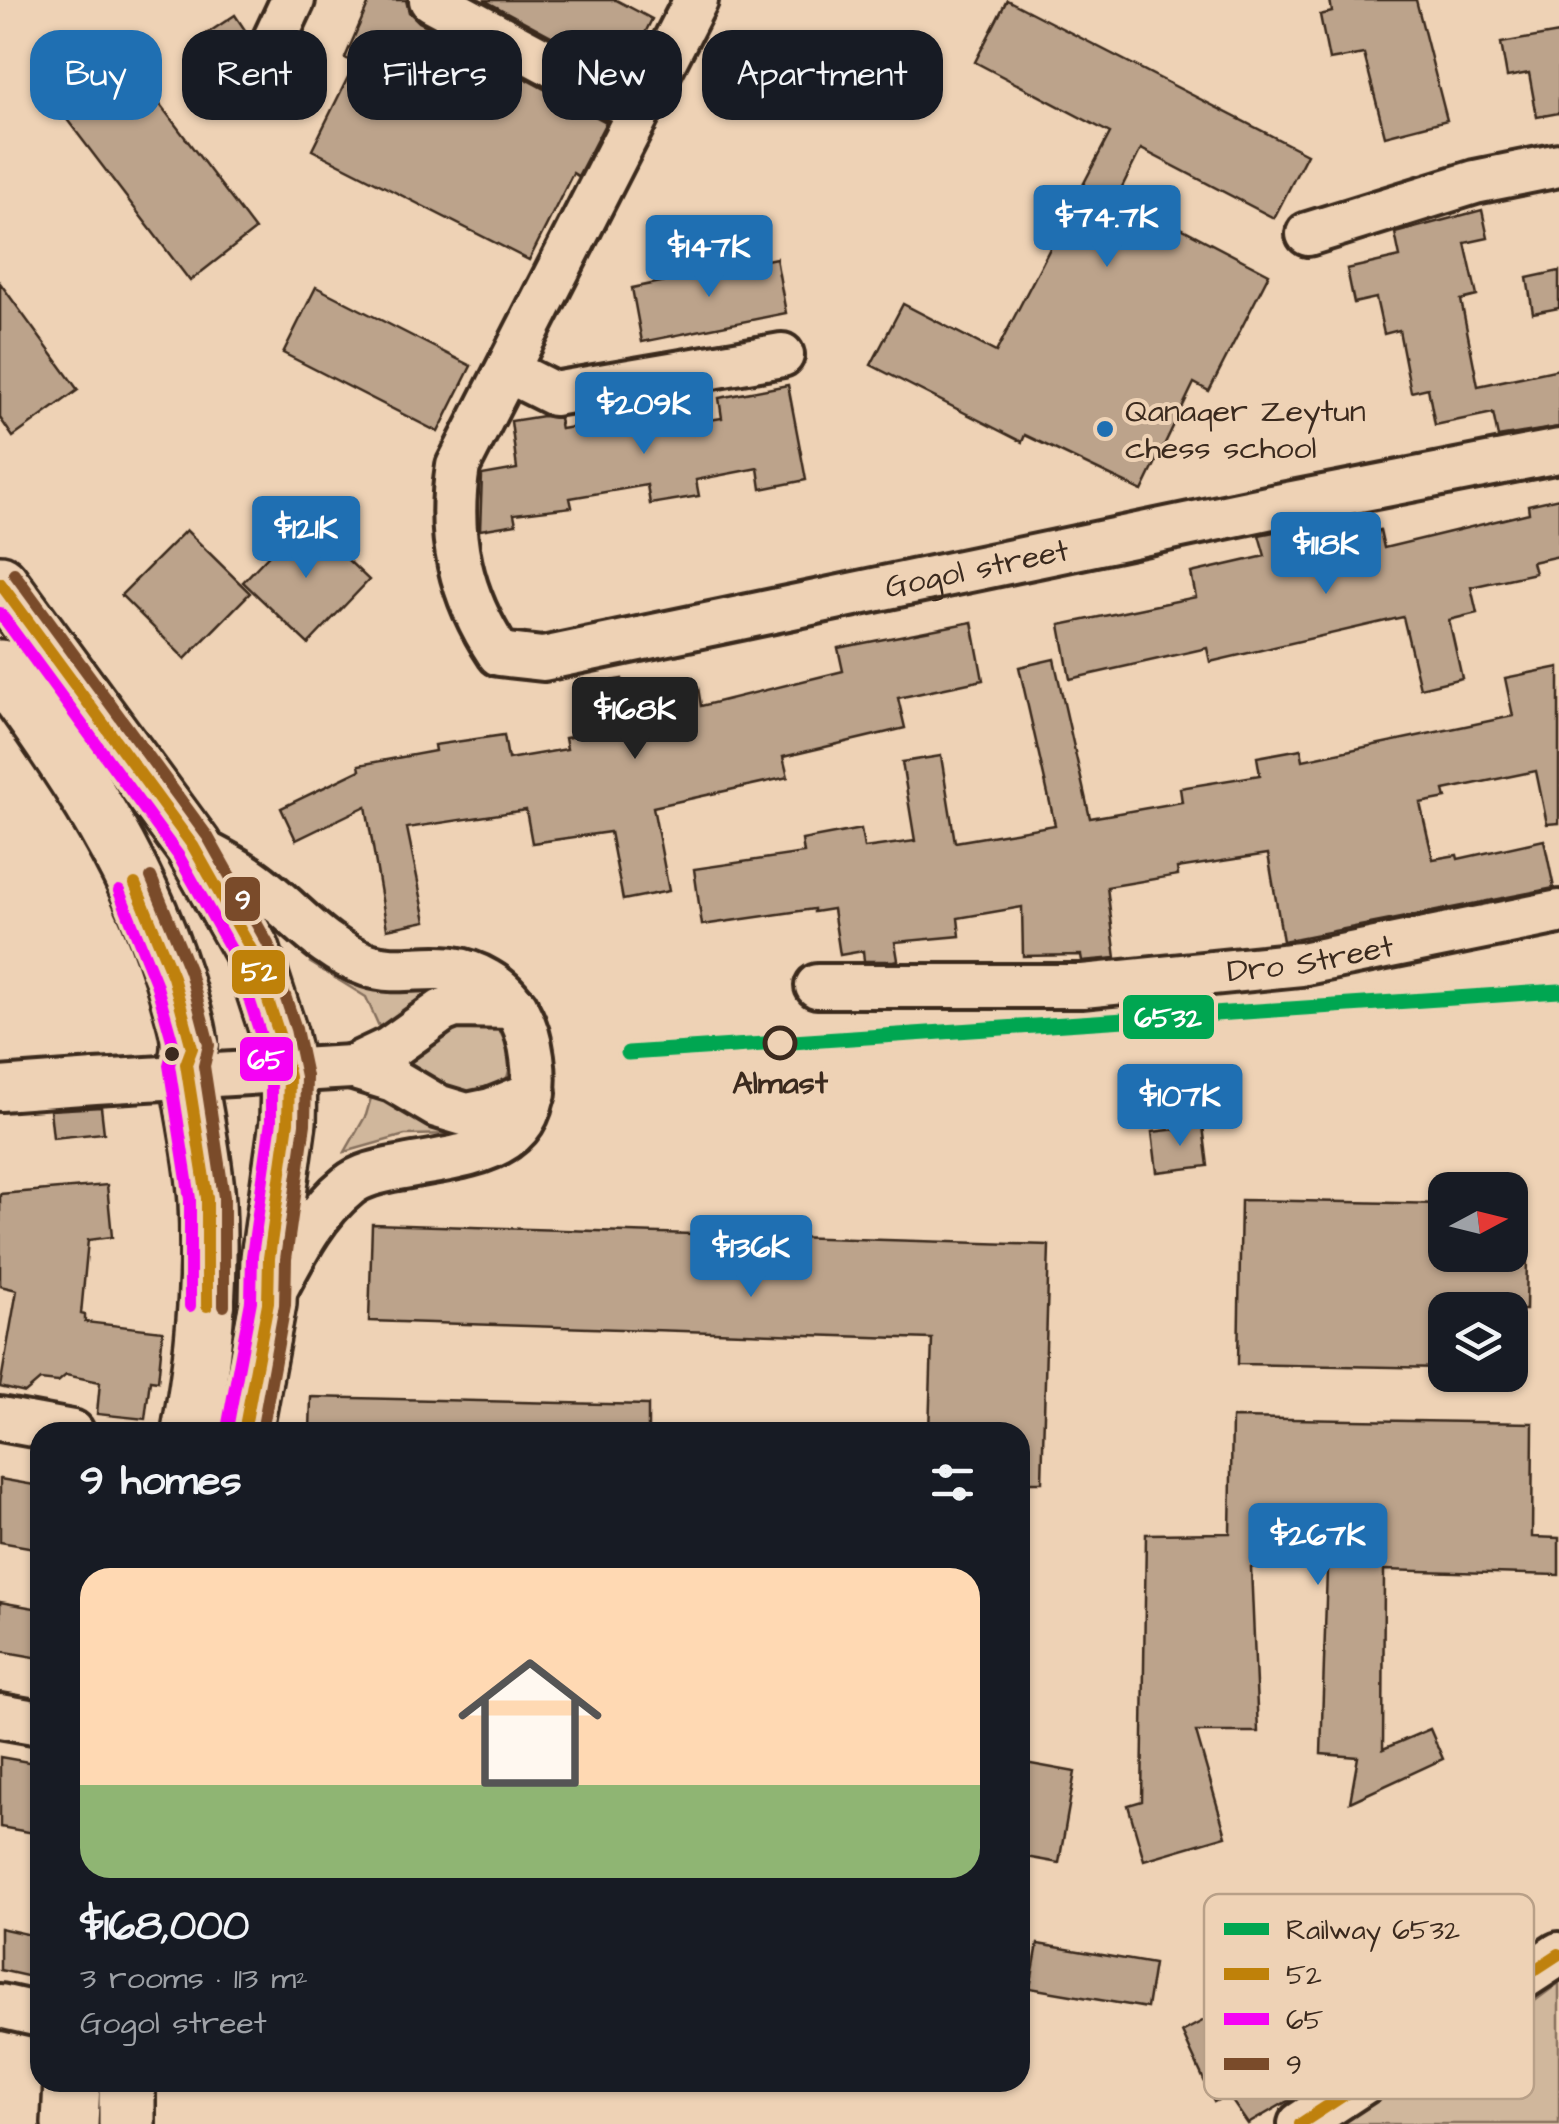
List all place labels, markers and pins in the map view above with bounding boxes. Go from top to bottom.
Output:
pin: $74.7K [1026,185,1188,270]
pin: $147K [639,215,779,300]
pin: $209K [574,372,714,457]
place label: Qanaqer Zeytun chess school [1125,389,1366,471]
marker: Qanaqer Zeytun chess school [1094,418,1116,440]
pin: $121K [236,496,376,581]
pin: $118K [1256,512,1396,597]
pin: $168K [565,677,705,762]
marker: Almast [764,1027,796,1059]
unlabelled marker [162,1044,182,1064]
place label: Almast [732,1061,829,1106]
pin: $107K [1110,1064,1250,1149]
pin: $136K [681,1215,821,1300]
pin: $267K [1248,1503,1388,1588]

